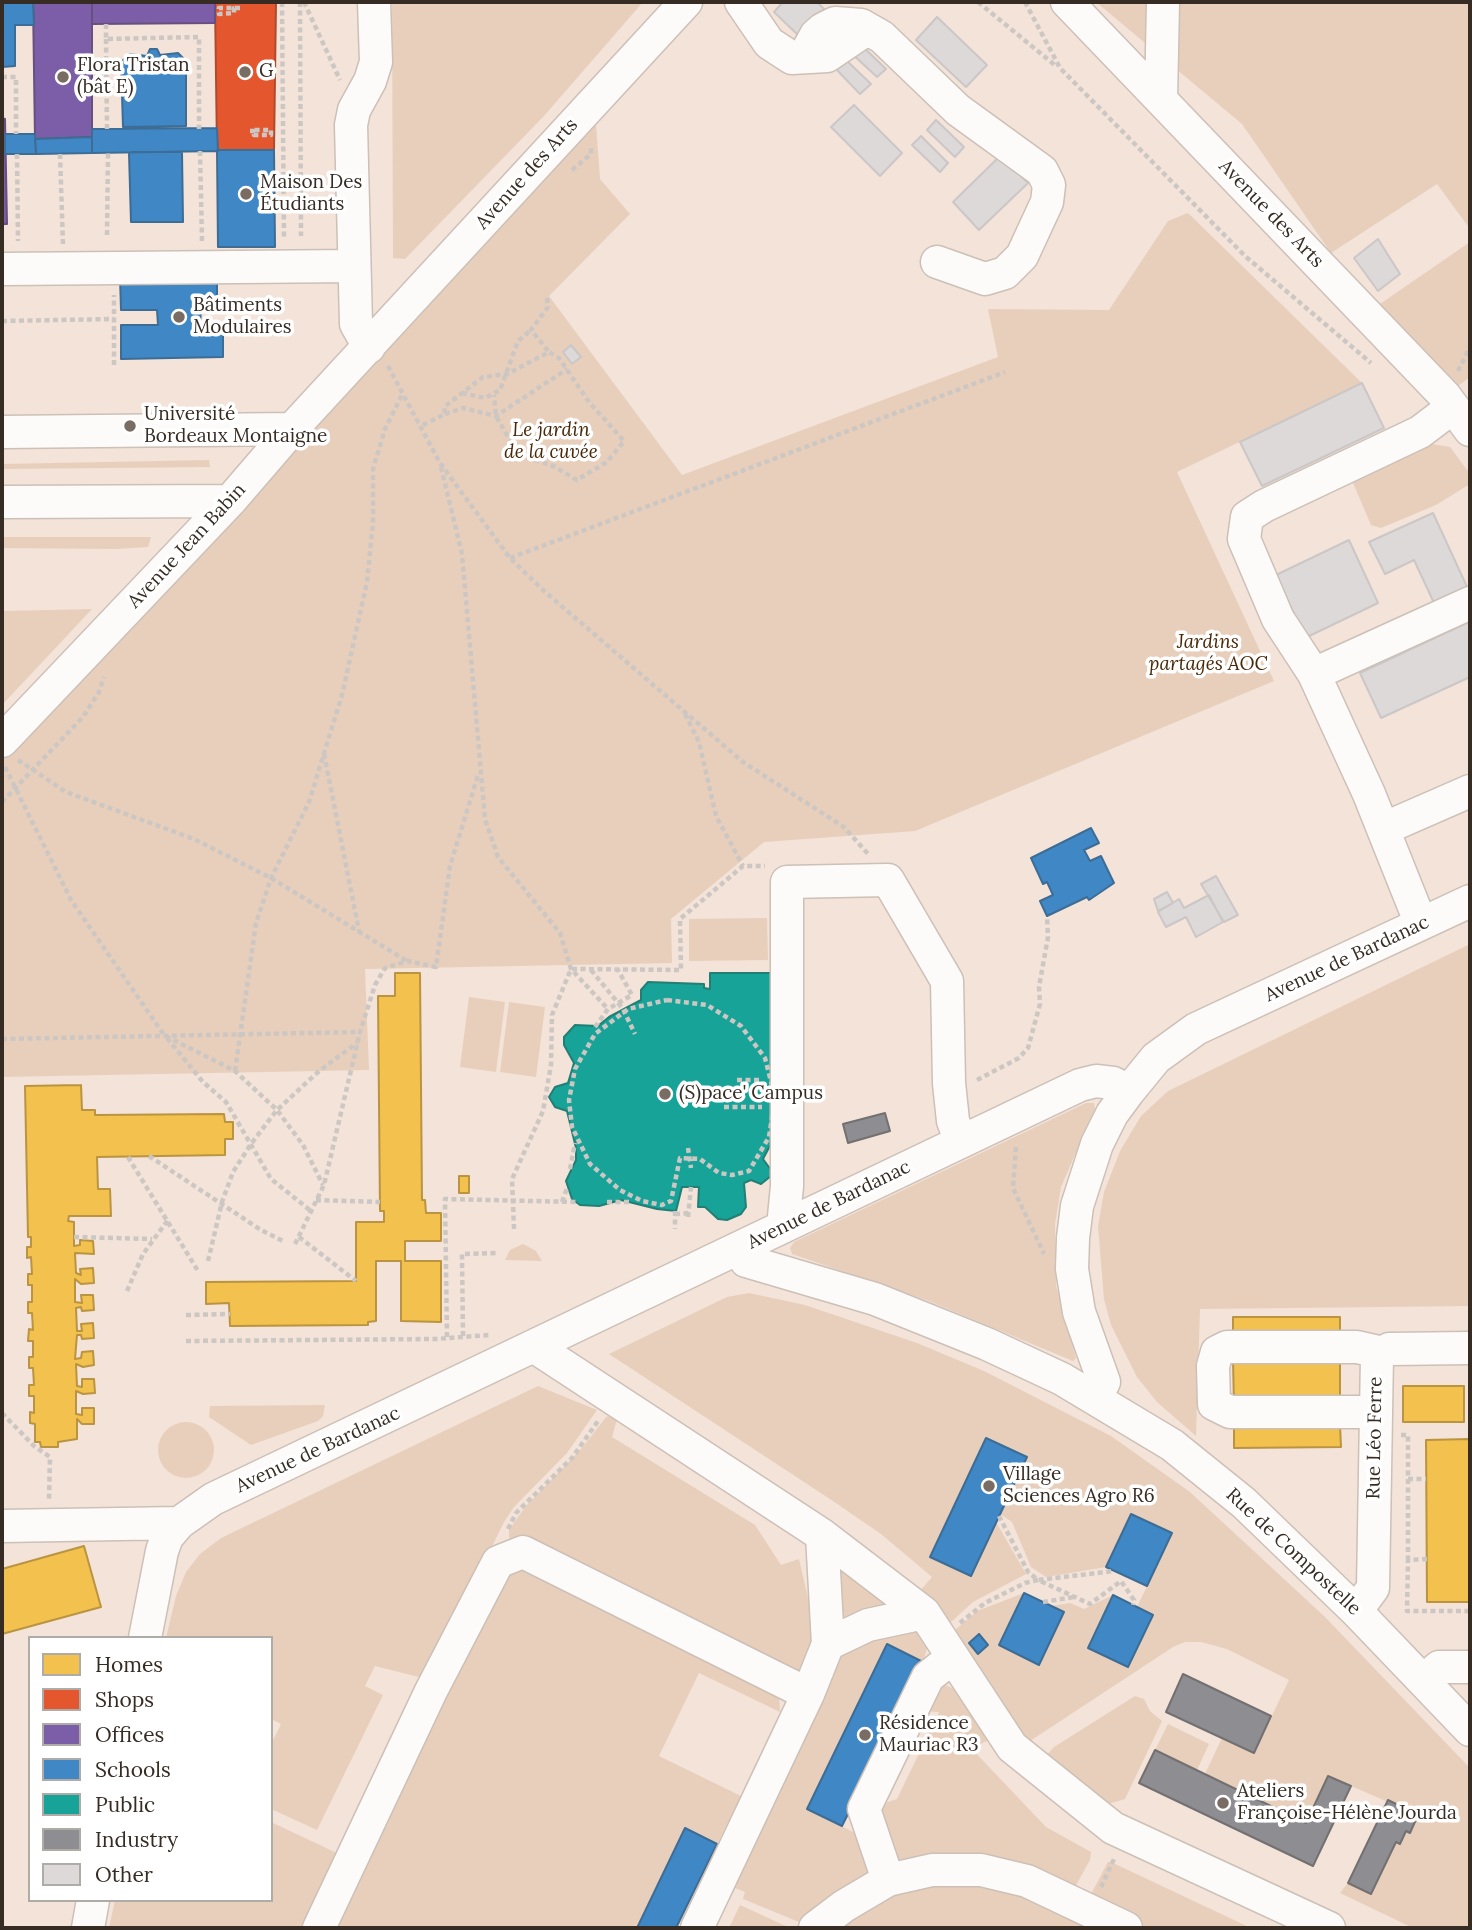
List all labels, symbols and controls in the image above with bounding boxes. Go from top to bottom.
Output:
place label: Flora Tristan (bât E) [77,55,190,99]
place label: G [259,61,273,83]
marker: G [237,64,253,80]
marker: Flora Tristan (bât E) [55,69,71,85]
street label: Avenue des Arts [471,114,583,234]
street label: Avenue des Arts [1214,155,1328,273]
place label: Maison Des Étudiants [260,172,362,216]
marker: Maison Des Étudiants [238,186,254,202]
place label: Bâtiments Modulaires [193,295,292,339]
marker: Bâtiments Modulaires [171,309,187,325]
place label: Université Bordeaux Montaigne [144,404,327,448]
marker: Université Bordeaux Montaigne [122,418,138,434]
park label: Le jardin de la cuvée [504,420,598,464]
street label: Avenue Jean Babin [123,479,251,613]
park label: Jardins partagés AOC [1149,632,1267,676]
street label: Avenue de Bardanac [1261,911,1433,1007]
place label: (S)pace' Campus [679,1083,823,1105]
marker: (S)pace' Campus [657,1086,673,1102]
street label: Avenue de Bardanac [744,1156,914,1254]
street label: Rue Léo Ferre [1363,1376,1387,1500]
street label: Avenue de Bardanac [232,1402,404,1498]
place label: Village Sciences Agro R6 [1003,1464,1155,1508]
marker: Village Sciences Agro R6 [981,1478,997,1494]
street label: Rue de Compostelle [1221,1484,1365,1620]
legend [28,1636,273,1902]
text: Homes [95,1651,163,1678]
text: Shops [95,1686,154,1713]
place label: Résidence Mauriac R3 [879,1713,978,1757]
text: Offices [95,1721,164,1748]
marker: Résidence Mauriac R3 [857,1727,873,1743]
text: Schools [95,1756,171,1783]
place label: Ateliers Françoise-Hélène Jourda [1237,1781,1457,1825]
text: Public [95,1791,155,1818]
marker: Ateliers Françoise-Hélène Jourda [1215,1795,1231,1811]
text: Industry [95,1826,178,1853]
text: Other [95,1861,153,1888]

